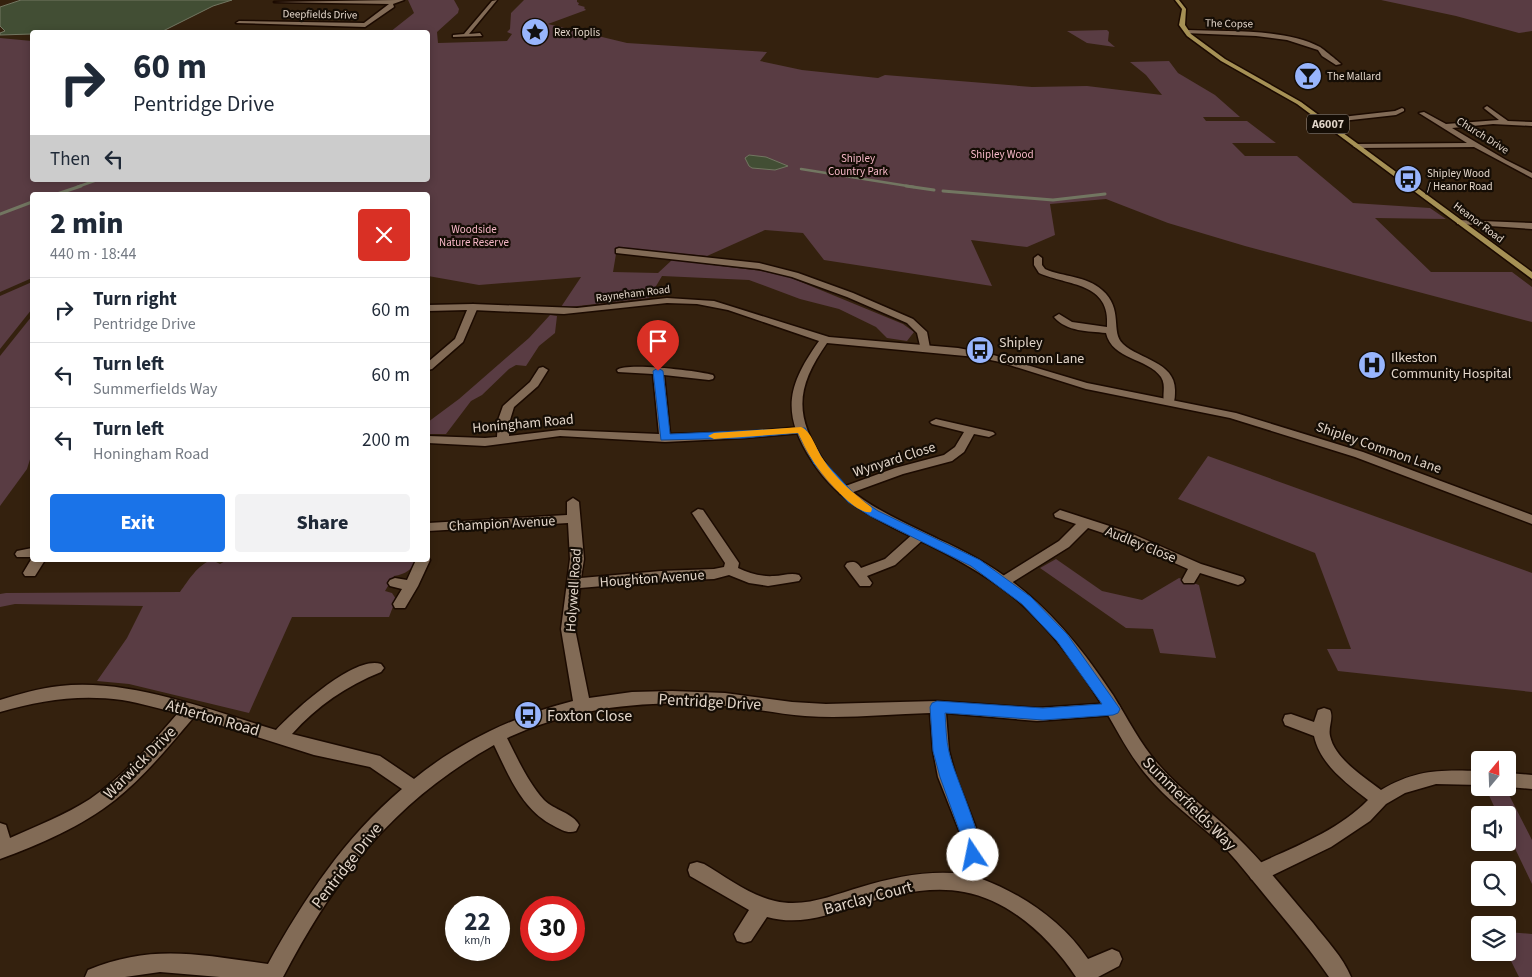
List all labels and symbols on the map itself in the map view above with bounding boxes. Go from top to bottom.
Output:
street label: Deepfields Drive [283,6,358,23]
street label: The Copse [1205,16,1254,31]
place icon: Rex Toplis [520,17,550,47]
place label: Rex Toplis [554,25,600,40]
bar icon: The Mallard [1293,61,1323,91]
place label: The Mallard [1327,69,1381,84]
street label: Church Drive [1454,113,1512,158]
road number: A6007 [1307,115,1349,134]
park label: Shipley Wood [971,147,1034,162]
park label: Shipley Country Park [828,151,889,179]
bus stop icon: Shipley Wood / Heanor Road [1393,164,1423,194]
place label: Shipley Wood / Heanor Road [1427,166,1493,194]
street label: Heanor Road [1450,198,1507,246]
park label: Woodside Nature Reserve [439,222,509,250]
street label: Rayneham Road [595,281,671,305]
pin [637,320,679,371]
place label: Shipley Common Lane [999,333,1084,369]
bus stop icon: Shipley Common Lane [965,335,995,365]
place label: Ilkeston Community Hospital [1391,348,1512,384]
hospital icon: Ilkeston Community Hospital [1357,350,1387,380]
street label: Honingham Road [472,410,575,438]
street label: Shipley Common Lane [1313,417,1444,479]
street label: Wynyard Close [850,437,938,483]
street label: Champion Avenue [448,511,556,537]
street label: Audley Close [1102,522,1179,568]
street label: Holywell Road [561,548,587,633]
street label: Houghton Avenue [599,565,705,593]
street label: Pentridge Drive [658,688,762,716]
street label: Atherton Road [163,694,262,742]
bus stop icon: Foxton Close [513,700,543,730]
place label: Foxton Close [547,705,632,727]
street label: Warwick Drive [98,721,181,804]
north arrow [1471,751,1516,796]
street label: Summerfields Way [1137,752,1241,856]
street label: Pentridge Drive [306,818,387,913]
position arrow [946,828,998,880]
street label: Barclay Court [822,875,915,920]
speed limit sign: 30 [520,896,585,961]

